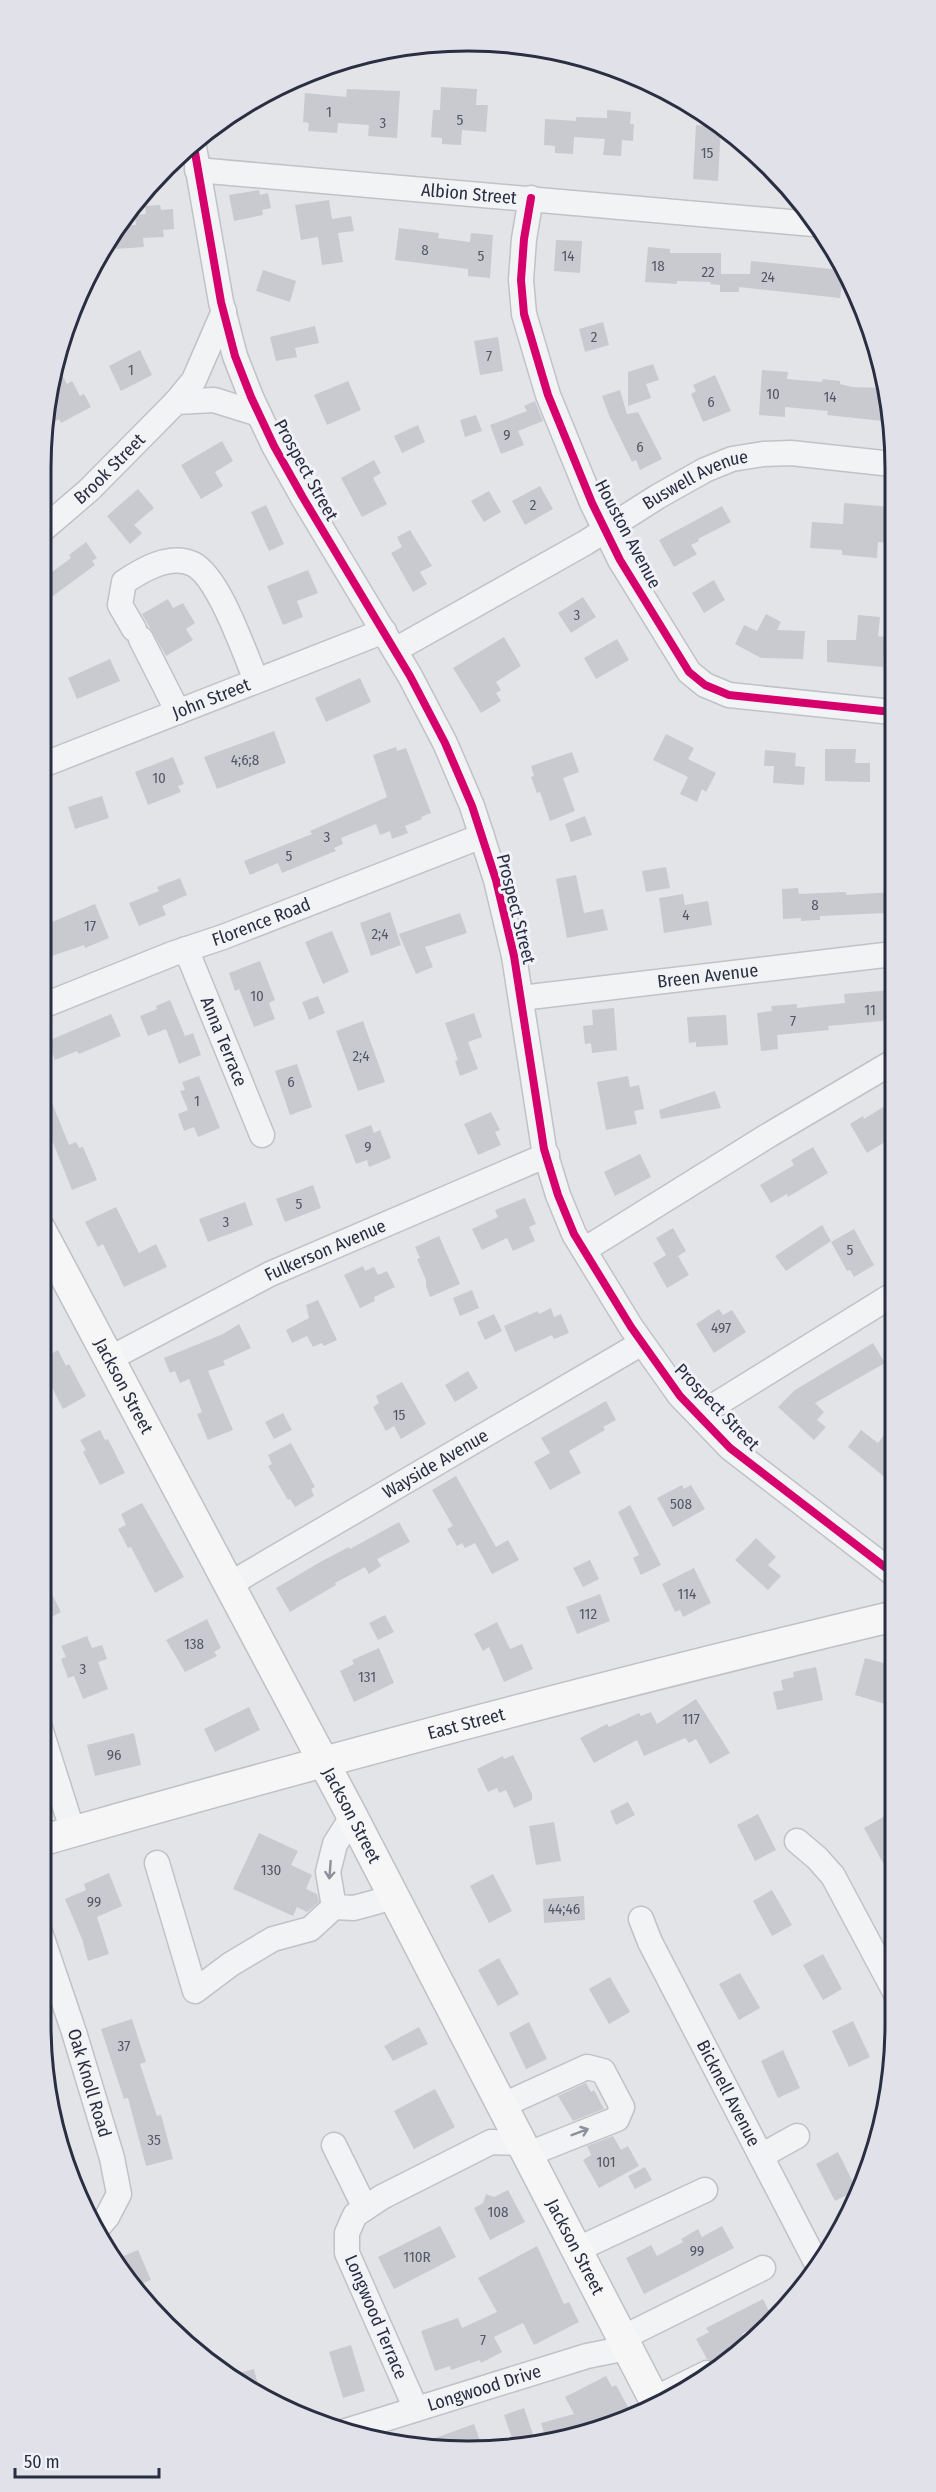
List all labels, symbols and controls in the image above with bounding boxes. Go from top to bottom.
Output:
house number: 1 [326,103,332,121]
house number: 5 [457,111,464,129]
house number: 3 [380,114,387,132]
house number: 15 [701,144,713,162]
street label: Albion Street [420,179,518,209]
house number: 8 [421,241,429,259]
house number: 5 [478,247,485,265]
house number: 14 [561,247,575,265]
house number: 18 [651,257,665,275]
house number: 22 [701,263,715,281]
house number: 24 [761,268,775,286]
house number: 2 [591,328,598,346]
house number: 7 [486,347,492,365]
house number: 1 [128,361,134,379]
house number: 10 [766,385,780,403]
house number: 14 [823,388,837,406]
house number: 6 [707,393,715,411]
street label: Prospect Street [269,415,343,525]
house number: 9 [503,426,511,444]
street label: Brook Street [69,429,150,509]
house number: 6 [636,438,644,456]
street label: Buswell Avenue [638,446,750,514]
street label: Houston Avenue [590,476,666,592]
house number: 2 [530,496,537,514]
house number: 3 [574,606,581,624]
street label: John Street [169,674,254,724]
house number: 4;6;8 [231,751,259,769]
house number: 10 [152,769,166,787]
house number: 3 [324,828,331,846]
house number: 5 [286,847,293,865]
street label: Prospect Street [492,852,540,966]
street label: Florence Road [209,893,314,951]
house number: 8 [811,896,819,914]
house number: 4 [682,906,690,924]
house number: 17 [84,917,96,935]
house number: 2;4 [372,925,388,943]
street label: Breen Avenue [656,959,759,993]
house number: 10 [250,987,264,1005]
street label: Anna Terrace [196,993,252,1090]
house number: 11 [864,1001,876,1019]
house number: 7 [790,1012,796,1030]
house number: 2;4 [353,1047,369,1065]
house number: 6 [287,1073,295,1091]
house number: 1 [194,1092,200,1110]
house number: 9 [364,1138,372,1156]
house number: 5 [296,1195,303,1213]
house number: 3 [223,1213,230,1231]
street label: Fulkerson Avenue [261,1215,389,1286]
house number: 5 [847,1241,854,1259]
house number: 497 [711,1319,731,1337]
street label: Jackson Street [89,1335,158,1438]
street label: Prospect Street [670,1359,764,1455]
house number: 15 [393,1406,405,1424]
street label: Wayside Avenue [379,1424,492,1503]
house number: 508 [670,1495,692,1513]
house number: 114 [678,1585,696,1603]
house number: 112 [579,1605,597,1623]
house number: 138 [184,1635,204,1653]
house number: 3 [80,1660,87,1678]
house number: 131 [358,1668,376,1686]
street label: East Street [425,1703,507,1744]
house number: 117 [682,1710,700,1728]
house number: 96 [107,1746,121,1764]
street label: Jackson Street [317,1764,386,1867]
one-way arrow [324,1860,335,1879]
house number: 130 [261,1861,281,1879]
house number: 99 [87,1893,101,1911]
house number: 44;46 [548,1900,580,1918]
street label: Oak Knoll Road [63,2026,116,2140]
street label: Bicknell Avenue [692,2036,765,2150]
house number: 37 [118,2037,130,2055]
one-way arrow [570,2126,589,2137]
house number: 35 [147,2131,161,2149]
house number: 101 [596,2153,616,2171]
street label: Jackson Street [541,2195,609,2299]
house number: 108 [487,2203,509,2221]
house number: 99 [690,2242,704,2260]
house number: 110R [403,2248,431,2266]
street label: Longwood Terrace [340,2252,412,2383]
house number: 7 [480,2331,486,2349]
street label: Longwood Drive [425,2360,544,2416]
scale bar [15,2441,159,2479]
text: 50 m [24,2451,60,2473]

